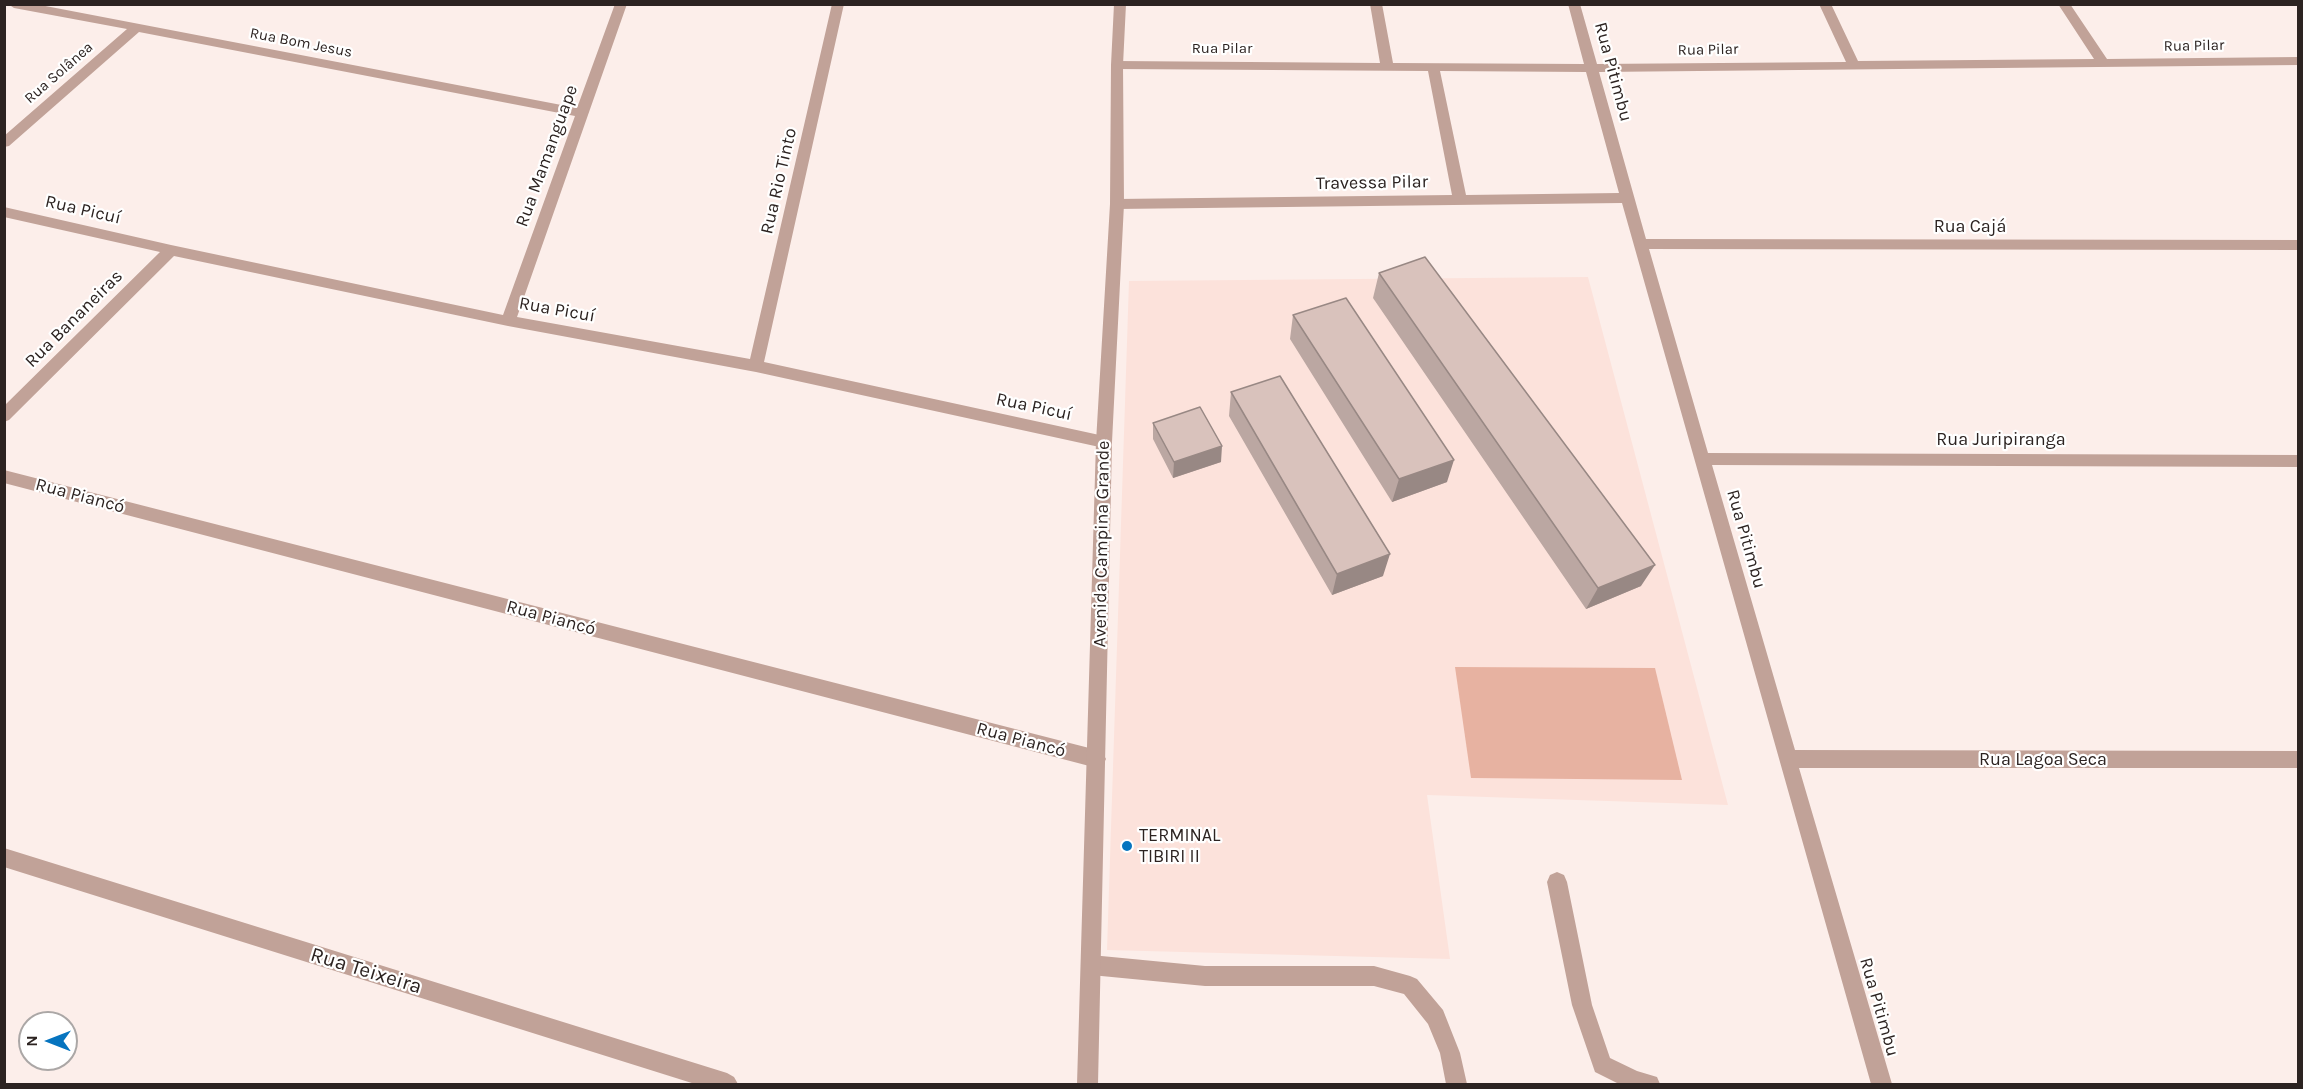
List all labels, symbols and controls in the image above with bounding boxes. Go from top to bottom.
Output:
street label: Rua Pitimbu [1589,20,1637,124]
street label: Rua Bom Jesus [248,24,354,62]
street label: Rua Pilar [2163,36,2225,56]
street label: Rua Solânea [21,38,97,108]
street label: Rua Pilar [1192,40,1252,58]
street label: Rua Pilar [1677,40,1739,60]
street label: Rua Mamanguape [511,82,583,230]
street label: Rua Rio Tinto [756,126,802,236]
street label: Travessa Pilar [1316,171,1428,195]
street label: Rua Picuí [43,191,123,229]
street label: Rua Cajá [1934,216,2006,238]
street label: Rua Bananeiras [21,266,127,372]
street label: Rua Picuí [517,293,597,327]
street label: Rua Picuí [994,388,1074,426]
street label: Rua Juripiranga [1936,429,2066,451]
street label: Avenida Campina Grande [1089,440,1115,648]
street label: Rua Piancó [33,474,127,518]
street label: Rua Pitimbu [1722,487,1770,591]
street label: Rua Piancó [504,596,598,640]
street label: Rua Piancó [974,718,1068,762]
street label: Rua Lagoa Seca [1979,749,2107,771]
place label: TERMINAL TIBIRI II [1139,825,1221,868]
marker: TERMINAL TIBIRI II [1120,839,1134,853]
street label: Rua Teixeira [307,942,425,1000]
street label: Rua Pitimbu [1855,955,1903,1059]
north arrow [18,1011,78,1071]
text: N [22,1035,41,1047]

